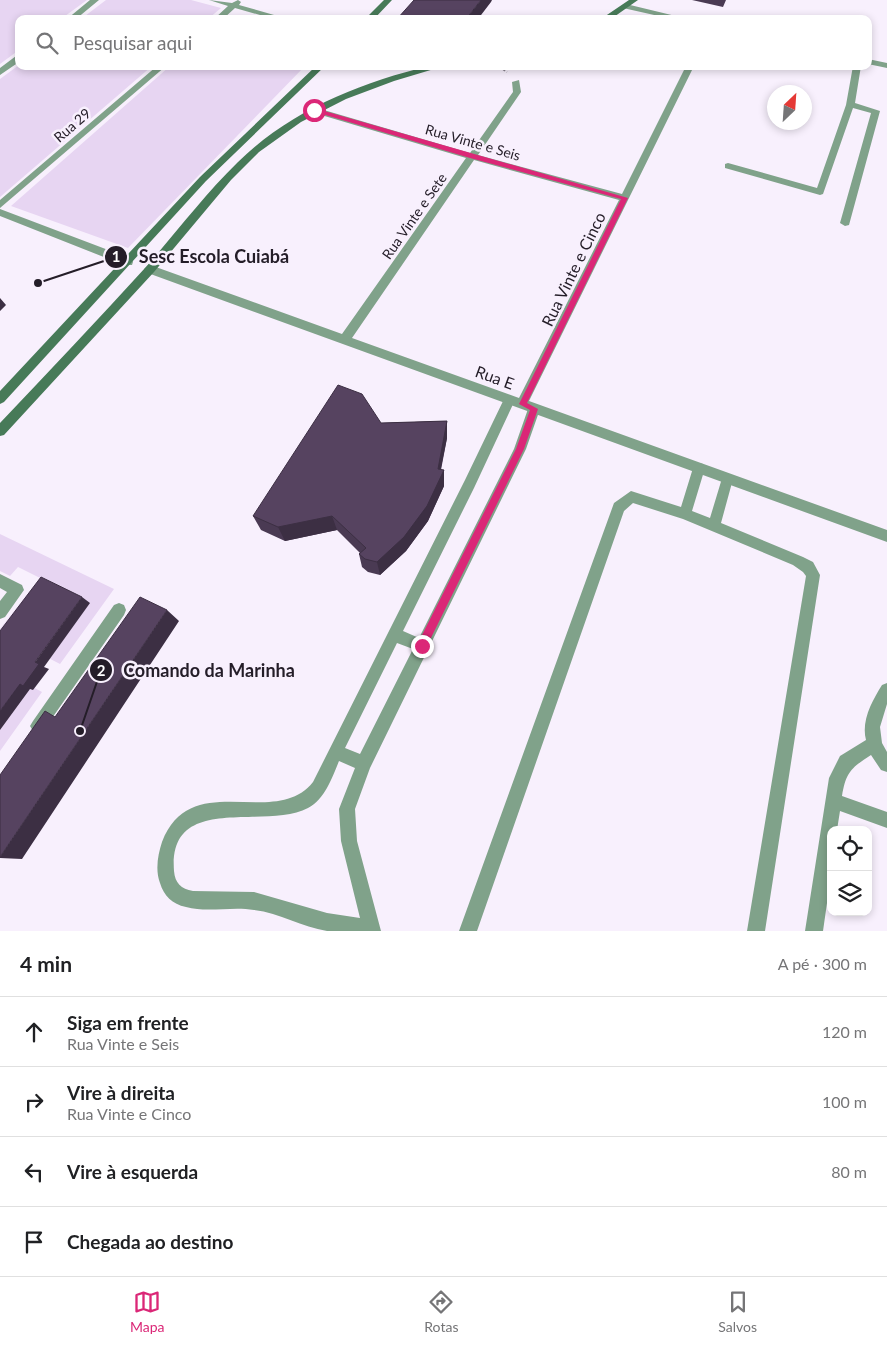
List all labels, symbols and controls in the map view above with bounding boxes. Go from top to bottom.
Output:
search box [15,15,872,70]
icon: search [33,29,61,57]
text: Pesquisar aqui [73,31,192,54]
north arrow [767,85,812,130]
route start [303,99,326,122]
street label: Rua 29 [50,104,94,146]
street label: Rua Vinte e Seis [423,120,523,164]
street label: Rua Vinte e Sete [378,170,450,262]
street label: Rua Vinte e Cinco [537,209,609,329]
callout: Sesc Escola Cuiabá [104,241,299,274]
text: Sesc Escola Cuiabá [139,245,289,267]
text: 1 [112,247,120,265]
street label: Rua E [473,361,517,393]
route end [411,635,434,658]
callout: Comando da Marinha [88,654,305,687]
text: Comando da Marinha [123,659,295,681]
text: 2 [97,661,106,679]
map controls [827,826,872,916]
button: locate [827,826,872,871]
button: layers [827,871,872,916]
text: 4 min [20,951,72,976]
text: A pé · 300 m [778,954,867,973]
text: Siga em frente [67,1011,189,1034]
icon: ahead [20,1018,48,1046]
text: 120 m [822,1022,867,1041]
text: Rua Vinte e Seis [67,1034,179,1053]
text: Vire à direita [67,1081,175,1104]
icon: right [20,1088,48,1116]
text: 100 m [822,1092,867,1111]
text: Rua Vinte e Cinco [67,1104,191,1123]
icon: left [20,1158,48,1186]
text: Vire à esquerda [67,1160,198,1183]
text: 80 m [831,1162,867,1181]
icon: arrive [20,1228,48,1256]
text: Chegada ao destino [67,1230,233,1253]
tab: Mapa [130,1288,164,1335]
tab: Rotas [424,1288,458,1335]
tab: Salvos [718,1288,757,1335]

